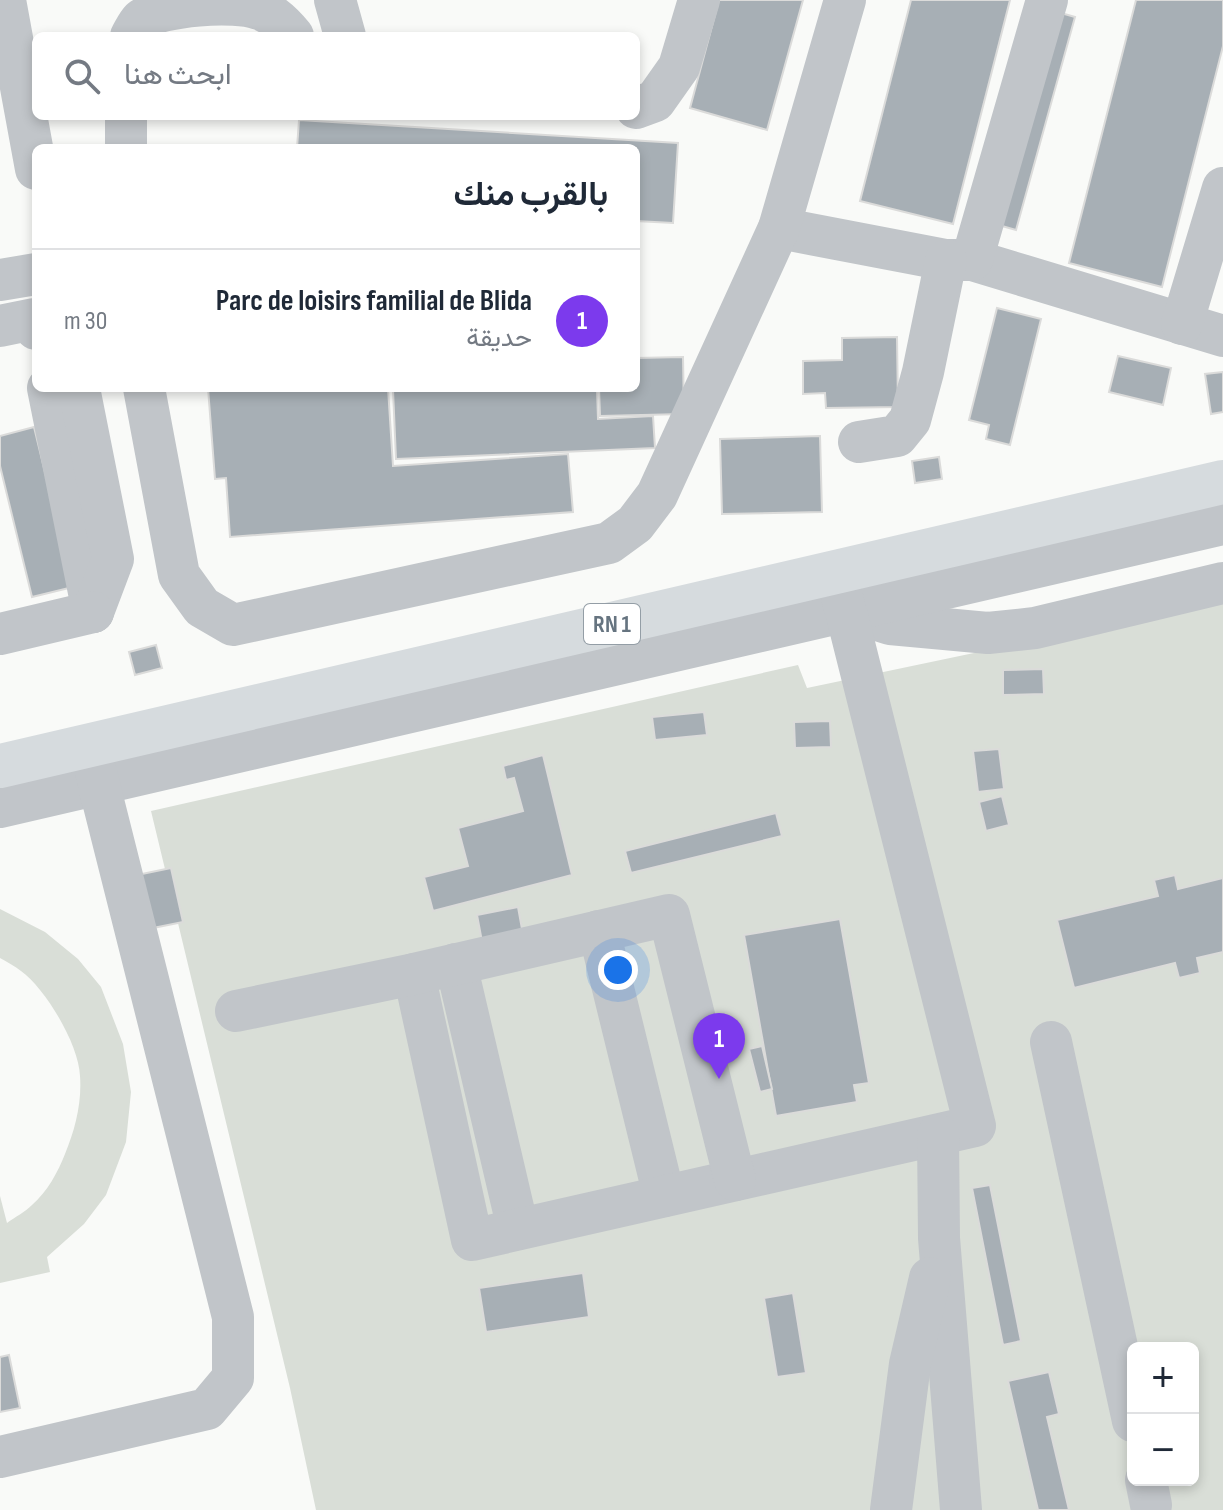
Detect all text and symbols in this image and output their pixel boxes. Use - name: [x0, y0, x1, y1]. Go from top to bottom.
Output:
- search box: [32, 32, 640, 120]
- icon: search: [60, 54, 104, 98]
- text: ابحث هنا: [124, 57, 232, 93]
- text: بالقرب منك: [453, 174, 608, 215]
- text: Parc de loisirs familial de Blida: [216, 283, 532, 319]
- text: 30 m: [64, 306, 107, 337]
- text: 1: [577, 306, 587, 337]
- text: حديقة: [466, 323, 532, 354]
- road number: RN 1: [584, 604, 640, 644]
- your location: [598, 950, 638, 990]
- pin: 1: [693, 1013, 745, 1079]
- map controls: [1127, 1342, 1199, 1486]
- button: +: [1127, 1342, 1199, 1414]
- button: −: [1127, 1414, 1199, 1486]

